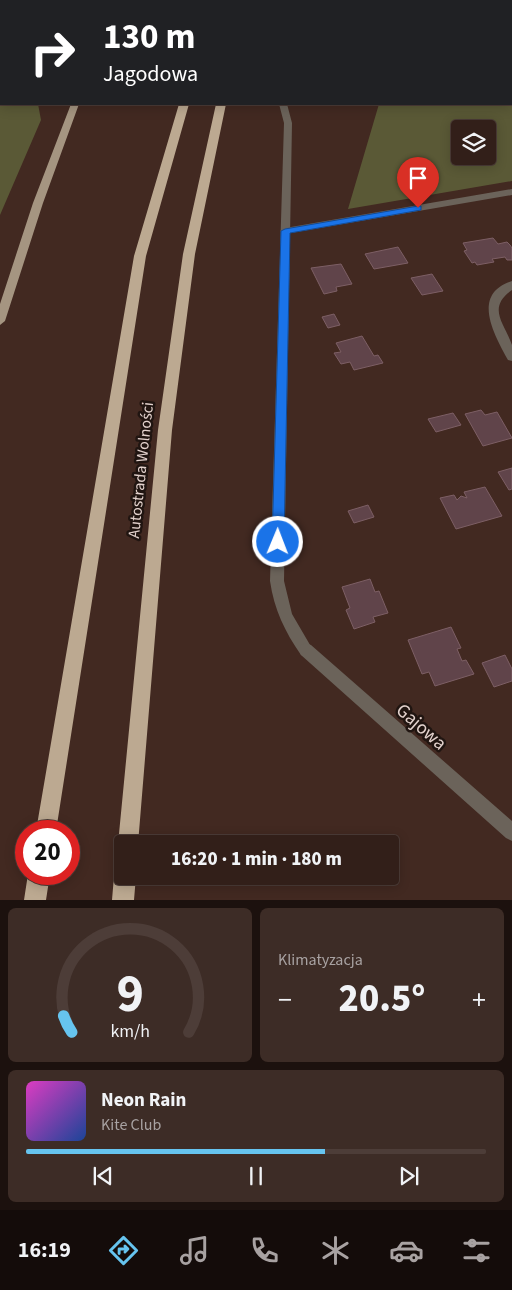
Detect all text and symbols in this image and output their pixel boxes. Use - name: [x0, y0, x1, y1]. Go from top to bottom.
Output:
- text: 130 m: [103, 12, 195, 62]
- icon: right: [20, 20, 85, 85]
- text: Jagodowa: [103, 58, 198, 90]
- map controls: [451, 120, 496, 165]
- button: layers: [451, 120, 496, 165]
- pin: [397, 157, 439, 208]
- icon: arrive: [404, 164, 432, 192]
- street label: Autostrada Wolności: [123, 401, 159, 539]
- position arrow: [251, 515, 303, 567]
- street label: Gajowa: [390, 697, 452, 757]
- speed limit sign: 20: [15, 820, 80, 885]
- text: 16:20 · 1 min · 180 m: [171, 846, 342, 873]
- text: Klimatyzacja: [278, 949, 363, 971]
- text: 9: [116, 958, 144, 1032]
- text: 20.5°: [339, 972, 425, 1026]
- text: −: [278, 980, 292, 1020]
- text: +: [472, 980, 486, 1020]
- text: km/h: [110, 1019, 150, 1044]
- text: Neon Rain: [101, 1087, 186, 1114]
- text: Kite Club: [101, 1114, 161, 1136]
- icon: previous: [89, 1162, 117, 1190]
- icon: pause: [242, 1162, 270, 1190]
- icon: next: [395, 1162, 423, 1190]
- icon: directions: [106, 1233, 141, 1268]
- icon: music: [177, 1233, 212, 1268]
- icon: phone: [247, 1233, 282, 1268]
- icon: climate: [318, 1233, 353, 1268]
- icon: car: [389, 1233, 424, 1268]
- icon: filters: [459, 1233, 494, 1268]
- text: 16:19: [18, 1234, 71, 1266]

